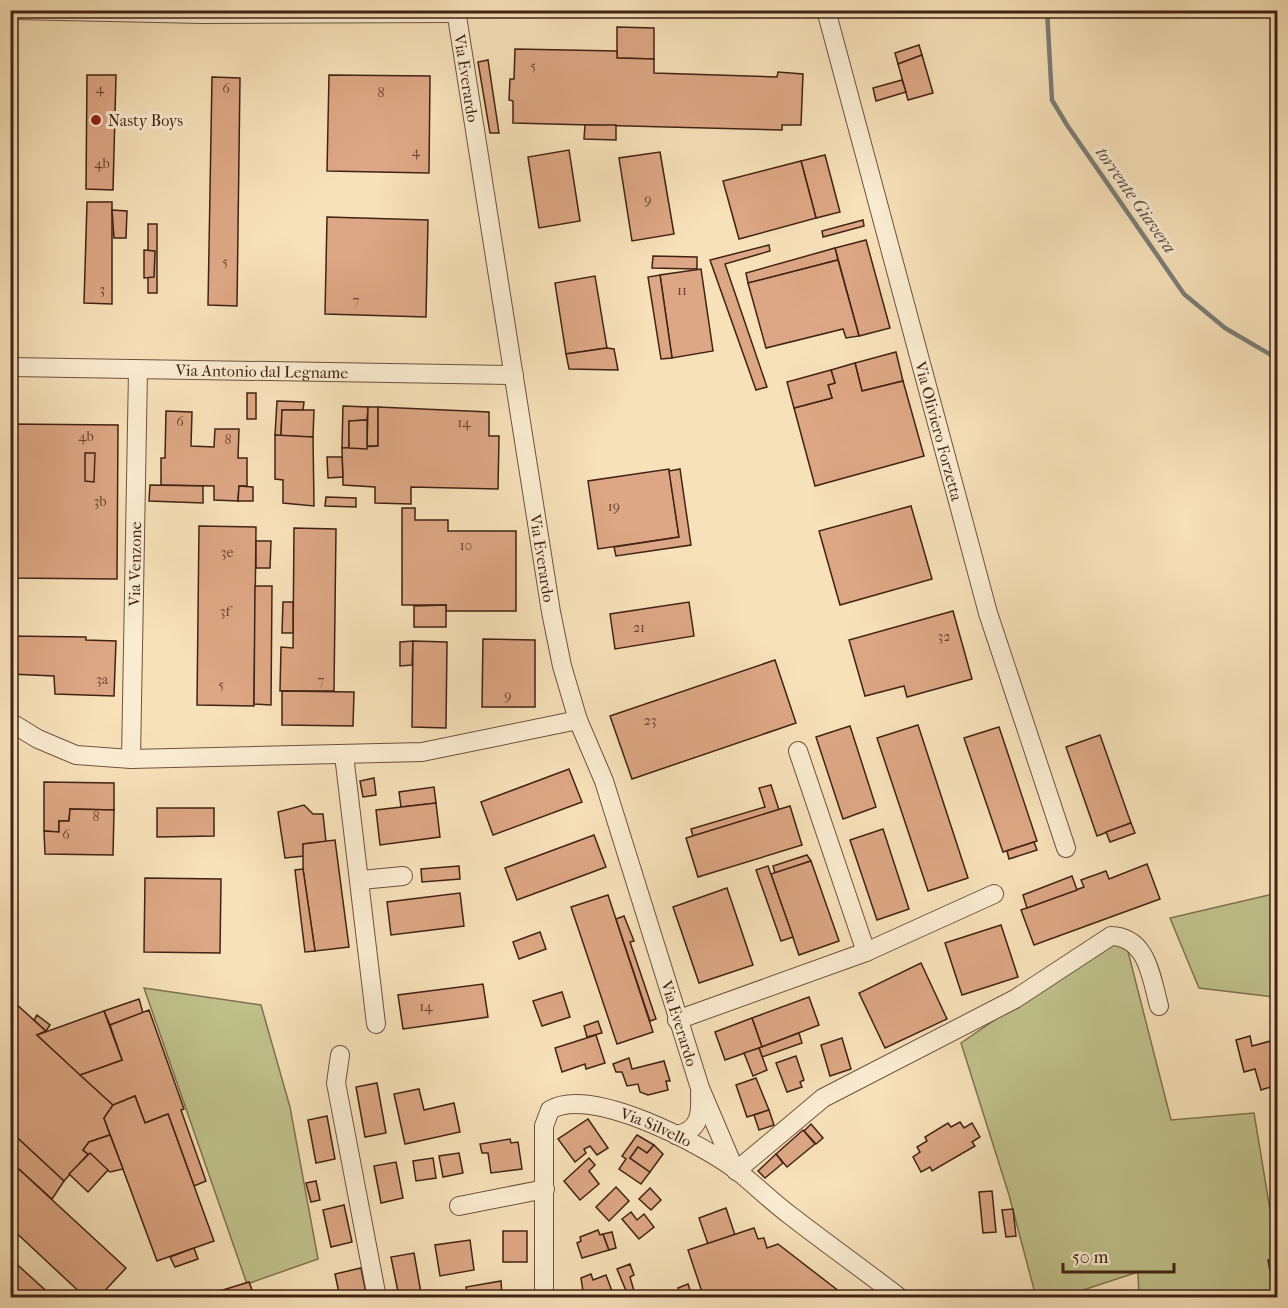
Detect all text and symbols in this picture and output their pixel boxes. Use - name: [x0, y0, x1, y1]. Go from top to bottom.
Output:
- street label: Via Everardo: [450, 32, 483, 124]
- house number: 5: [530, 57, 536, 74]
- house number: 4: [96, 80, 105, 97]
- house number: 6: [222, 80, 230, 97]
- house number: 8: [377, 84, 385, 101]
- place label: Nasty Boys: [108, 111, 183, 130]
- marker: Nasty Boys: [89, 113, 103, 127]
- house number: 4: [412, 143, 421, 160]
- water label: torrente Giavera: [1091, 143, 1180, 258]
- house number: 4b: [94, 155, 110, 172]
- house number: 9: [644, 191, 652, 208]
- house number: 5: [222, 253, 228, 270]
- house number: 3: [99, 281, 105, 298]
- house number: 11: [677, 282, 687, 299]
- house number: 7: [353, 292, 360, 309]
- street label: Via Oliviero Forzetta: [911, 358, 967, 504]
- street label: Via Antonio dal Legname: [174, 361, 349, 382]
- house number: 6: [176, 413, 184, 430]
- house number: 14: [457, 414, 471, 431]
- house number: 4b: [78, 428, 94, 445]
- house number: 8: [224, 431, 232, 448]
- house number: 3b: [93, 493, 107, 510]
- house number: 19: [608, 498, 620, 515]
- street label: Via Everardo: [526, 512, 558, 604]
- street label: Via Venzone: [125, 521, 145, 608]
- house number: 10: [460, 537, 472, 554]
- house number: 3e: [221, 544, 233, 561]
- house number: 3f: [220, 603, 234, 620]
- house number: 21: [633, 619, 645, 636]
- house number: 32: [938, 628, 950, 645]
- house number: 3a: [96, 671, 109, 688]
- house number: 7: [318, 672, 325, 689]
- house number: 5: [218, 676, 224, 693]
- house number: 9: [504, 687, 512, 704]
- house number: 23: [644, 712, 656, 729]
- house number: 8: [92, 808, 100, 825]
- house number: 6: [62, 826, 70, 843]
- street label: Via Everardo: [657, 977, 702, 1069]
- house number: 14: [419, 998, 433, 1015]
- street label: Via Silvello: [617, 1103, 695, 1151]
- scale bar: [1063, 1236, 1174, 1274]
- text: 50 m: [1072, 1247, 1109, 1268]

